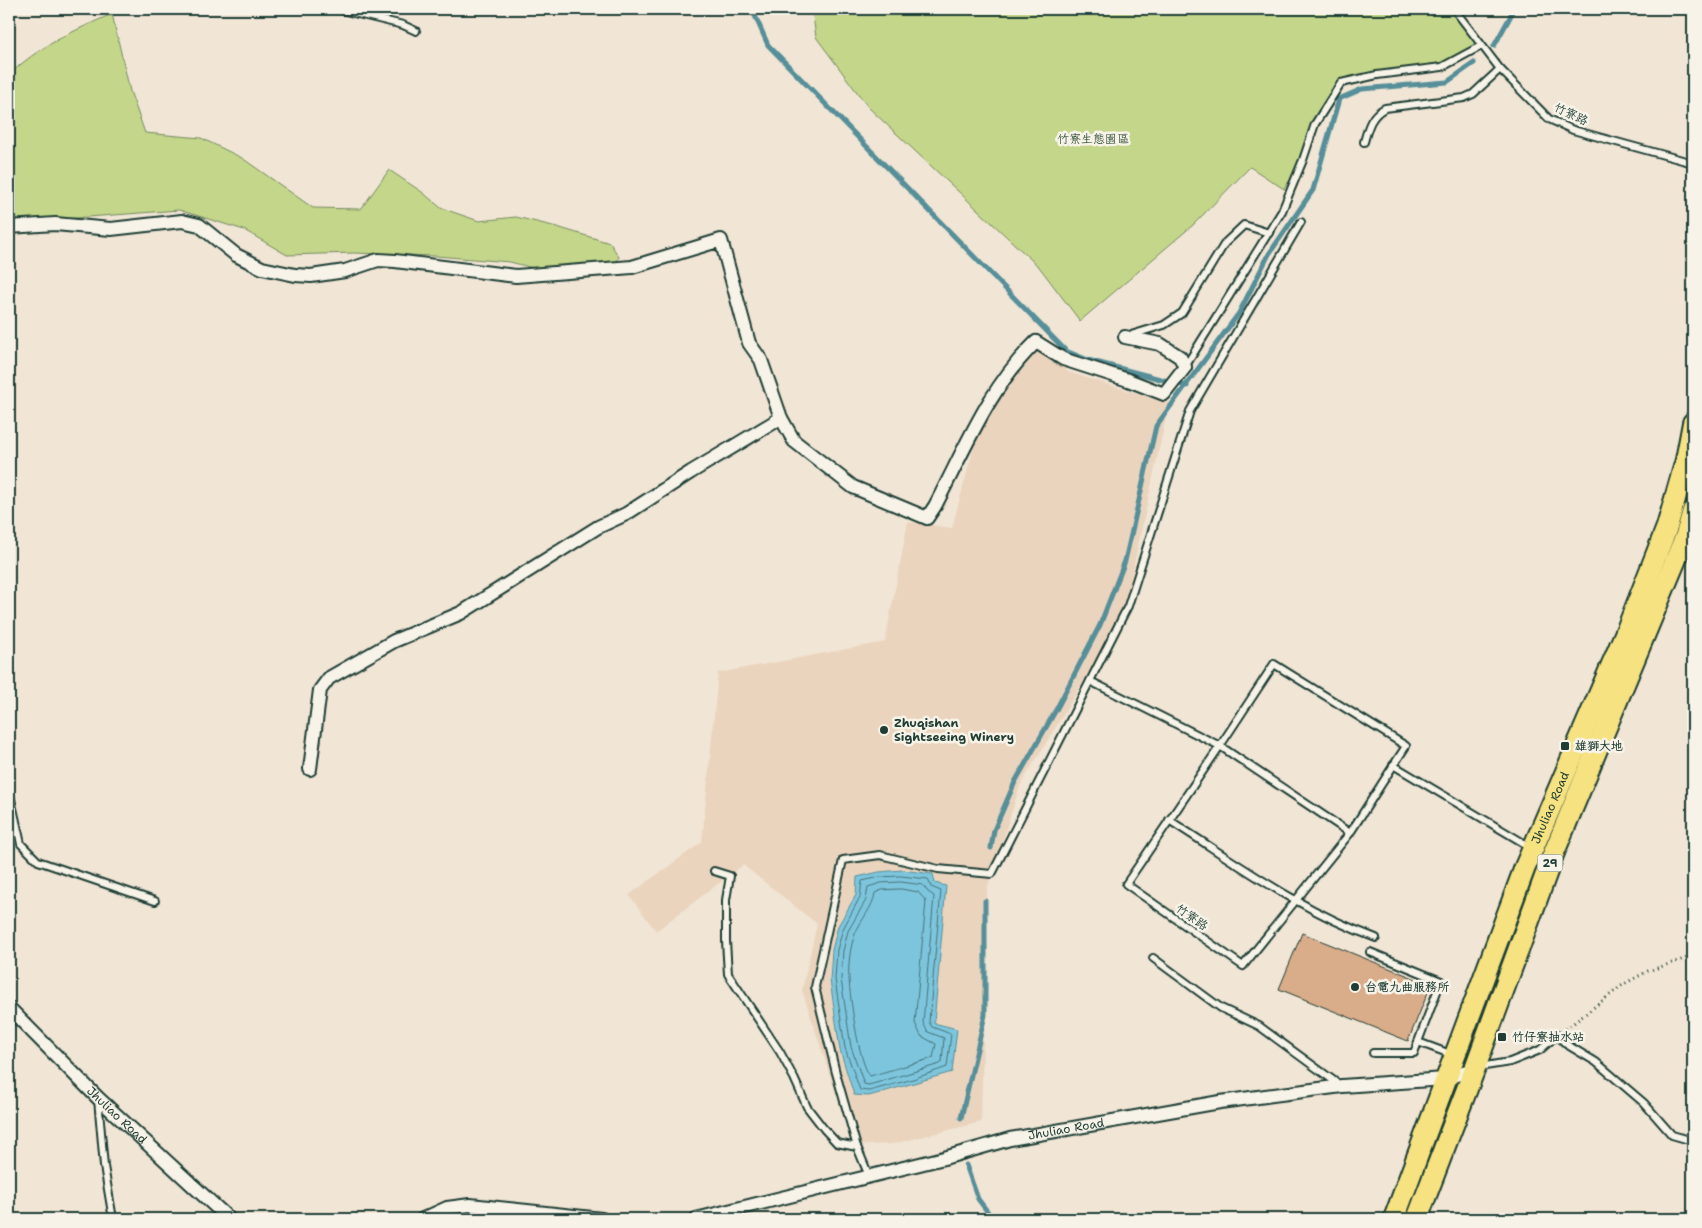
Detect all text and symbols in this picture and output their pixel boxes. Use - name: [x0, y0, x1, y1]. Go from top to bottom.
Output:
- street label: 竹寮路: [1551, 99, 1591, 129]
- park label: 竹寮生態園區: [1057, 131, 1129, 147]
- place label: Zhuqishan Sightseeing Winery: [894, 715, 1014, 745]
- marker: Zhuqishan Sightseeing Winery: [878, 724, 890, 736]
- place label: 雄獅大地: [1575, 738, 1623, 754]
- marker: 雄獅大地: [1559, 740, 1571, 752]
- street label: Jhuliao Road: [1528, 769, 1573, 846]
- road number: 29: [1538, 854, 1562, 871]
- street label: 竹寮路: [1173, 900, 1211, 934]
- place label: 台電九曲服務所: [1365, 979, 1450, 995]
- marker: 台電九曲服務所: [1349, 981, 1361, 993]
- place label: 竹仔寮抽水站: [1512, 1029, 1584, 1045]
- marker: 竹仔寮抽水站: [1496, 1031, 1508, 1043]
- street label: Jhuliao Road: [83, 1083, 151, 1148]
- street label: Jhuliao Road: [1027, 1114, 1106, 1144]

